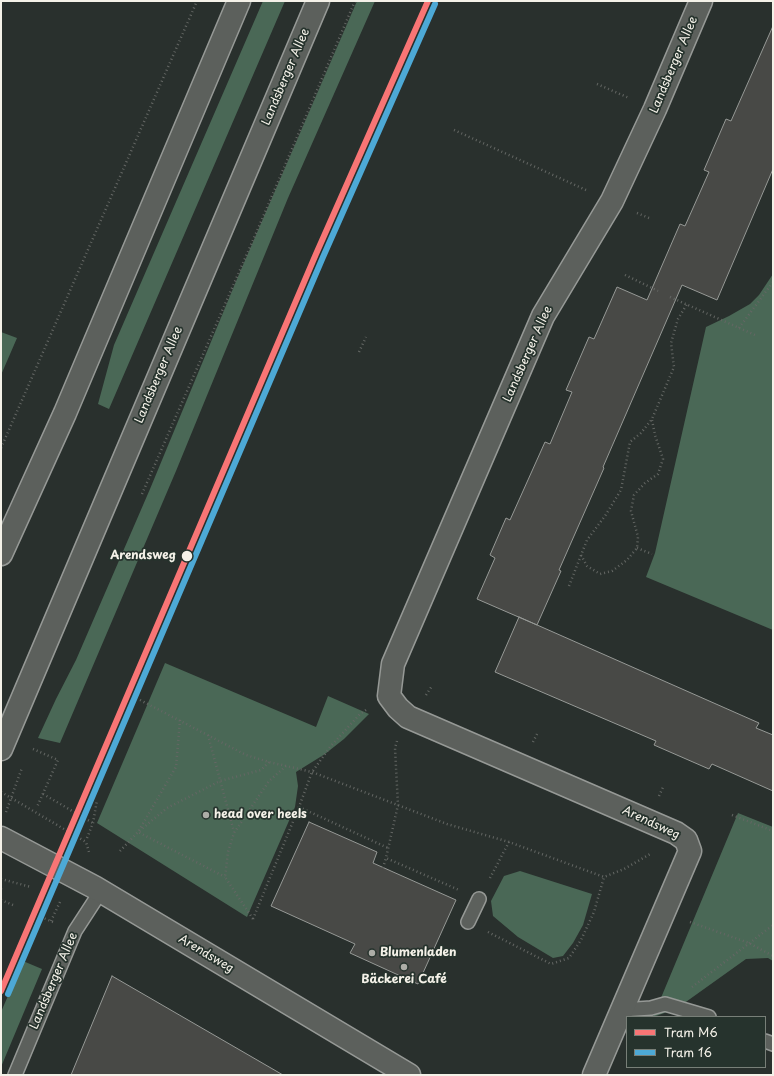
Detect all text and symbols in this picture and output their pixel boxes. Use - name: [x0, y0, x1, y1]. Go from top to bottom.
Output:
- street label: Landsberger Allee: [647, 14, 701, 116]
- street label: Landsberger Allee: [259, 26, 313, 128]
- street label: Landsberger Allee: [500, 304, 556, 404]
- street label: Landsberger Allee: [132, 324, 186, 426]
- place label: Arendsweg: [110, 549, 176, 563]
- marker: Arendsweg: [180, 549, 194, 563]
- street label: Arendsweg: [620, 803, 682, 843]
- place label: head over heels: [214, 808, 307, 822]
- marker: head over heels: [201, 810, 211, 820]
- street label: Landsberger Allee: [27, 930, 81, 1032]
- street label: Arendsweg: [176, 932, 236, 976]
- place label: Blumenladen: [380, 946, 457, 960]
- marker: Blumenladen: [367, 948, 377, 958]
- marker: Bäckerei Café: [399, 962, 409, 972]
- place label: Bäckerei Café: [361, 973, 447, 987]
- legend: [626, 1016, 766, 1068]
- text: Tram M6: [664, 1023, 718, 1041]
- text: Tram 16: [664, 1043, 712, 1061]

